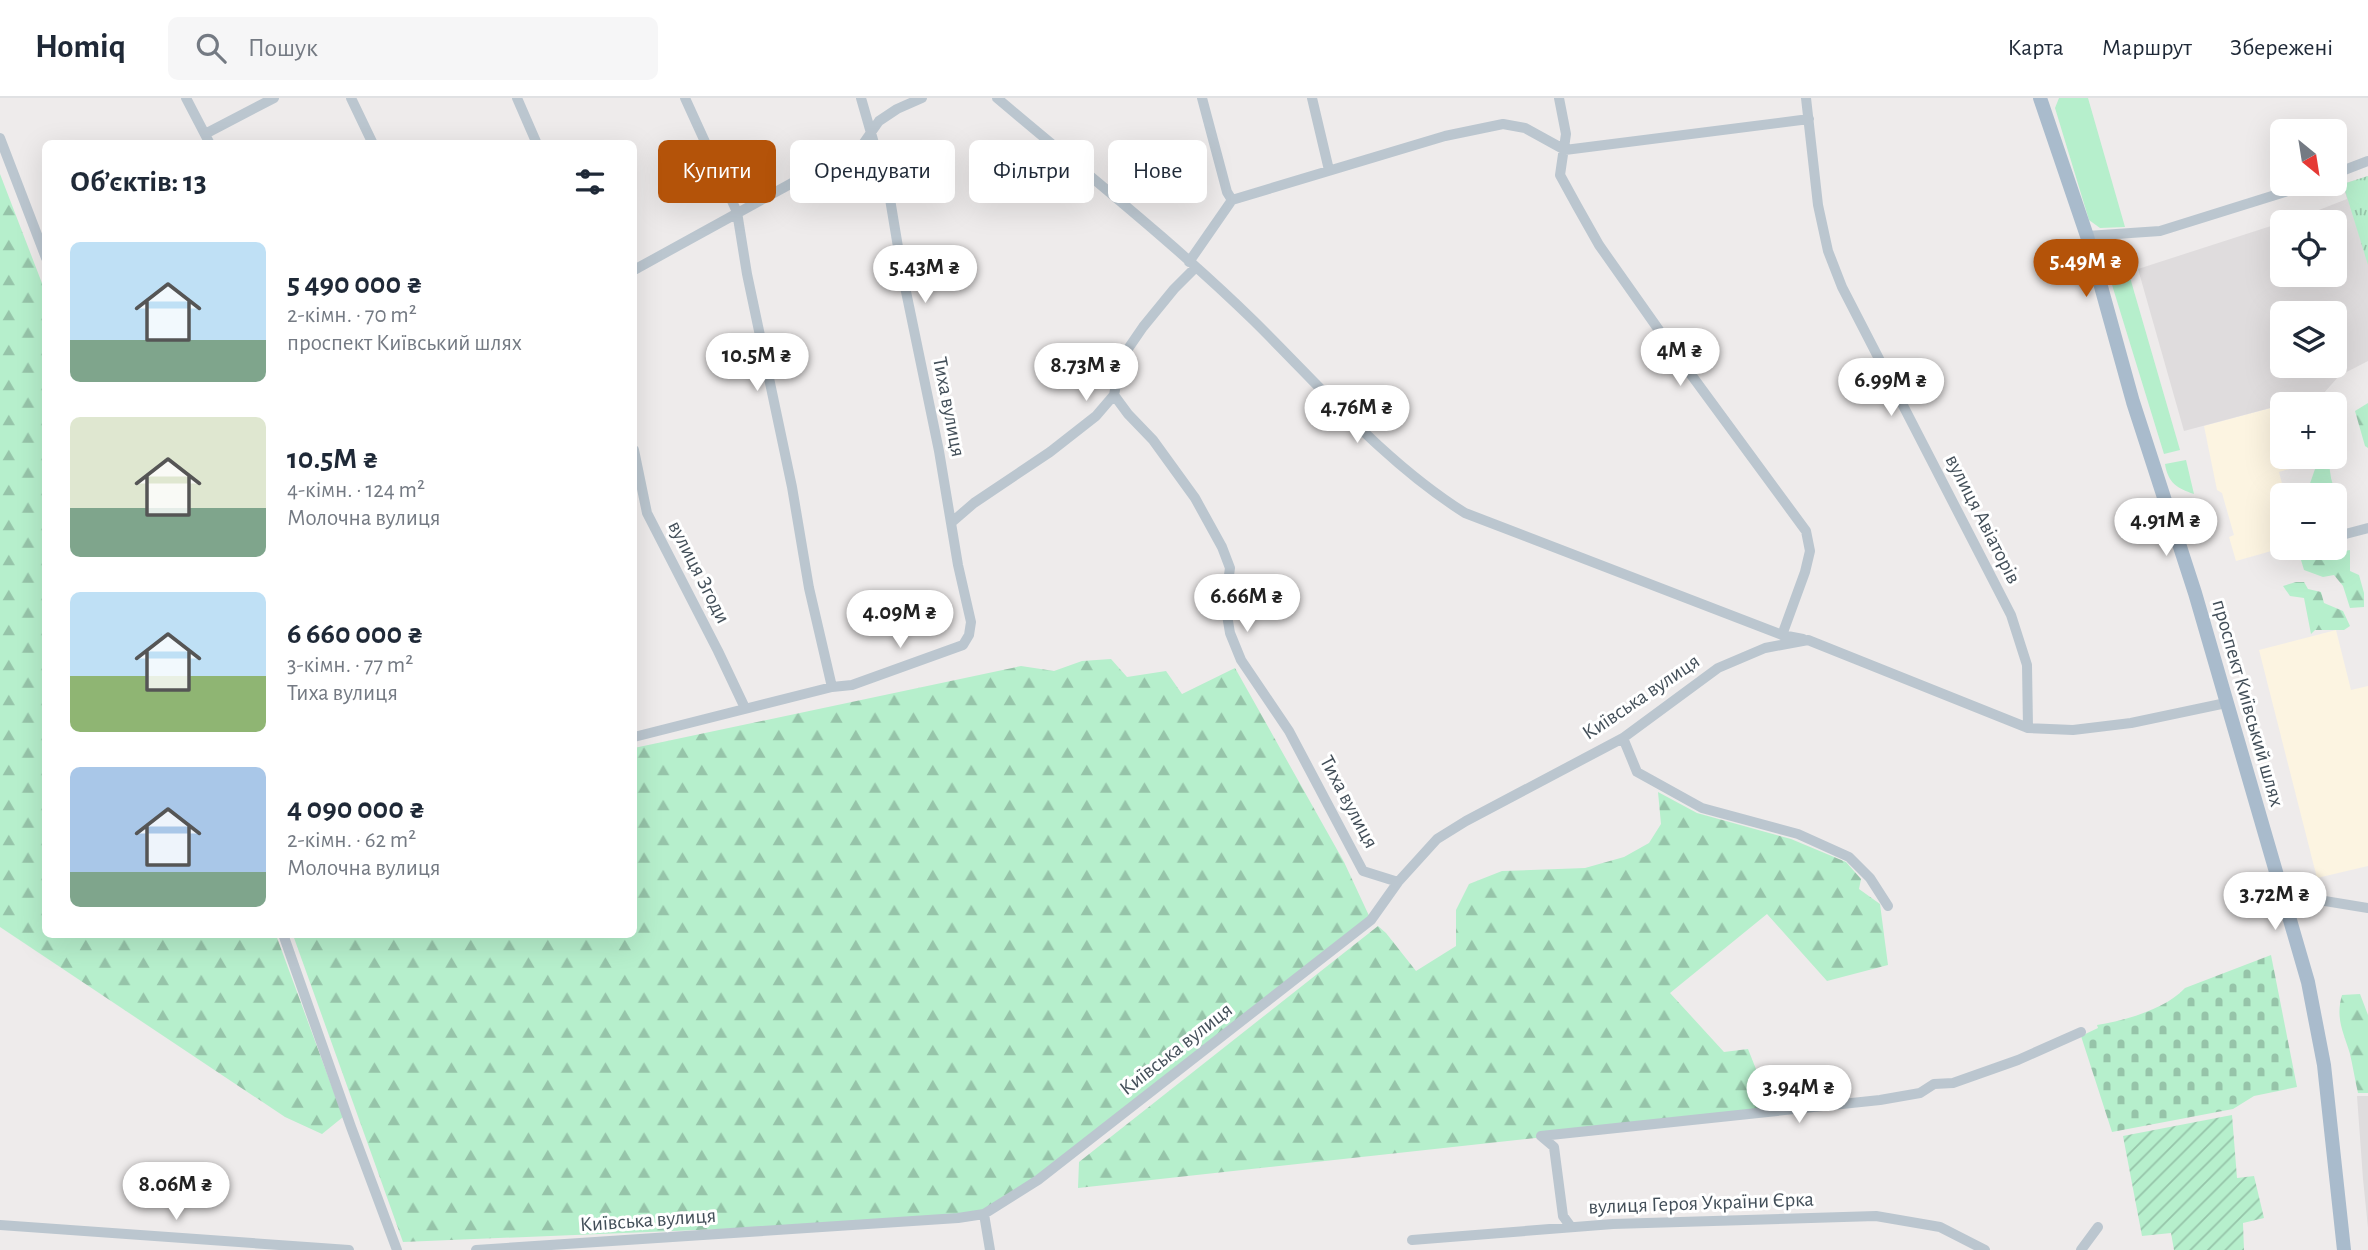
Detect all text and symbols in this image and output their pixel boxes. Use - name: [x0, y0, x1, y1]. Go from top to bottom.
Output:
- search box: [168, 17, 658, 80]
- icon: search: [192, 29, 230, 67]
- text: Homiq: [35, 31, 126, 64]
- text: Пошук: [248, 35, 318, 61]
- text: Карта: [2008, 36, 2064, 60]
- text: Маршрут: [2102, 36, 2192, 60]
- text: Збережені: [2230, 36, 2333, 60]
- north arrow: [2270, 119, 2347, 196]
- map controls: [2270, 119, 2347, 560]
- chip: Купити: [658, 140, 776, 203]
- chip: Орендувати: [790, 140, 955, 203]
- chip: Фільтри: [969, 140, 1094, 203]
- chip: Нове: [1108, 140, 1207, 203]
- icon: filters: [571, 163, 609, 201]
- text: Об’єктів: 13: [70, 167, 207, 197]
- button: locate: [2270, 210, 2347, 287]
- pin: 5.49M ₴: [2021, 240, 2151, 299]
- pin: 5.43M ₴: [860, 246, 990, 305]
- text: 5.49M ₴: [2050, 250, 2122, 273]
- text: 5.43M ₴: [889, 256, 961, 279]
- text: 5 490 000 ₴: [287, 269, 423, 299]
- icon: home: [126, 270, 210, 354]
- button: layers: [2270, 301, 2347, 378]
- text: 2-кімн. · 70 m²: [287, 304, 417, 327]
- pin: 4M ₴: [1639, 328, 1721, 388]
- text: проспект Київський шлях: [287, 332, 522, 355]
- pin: 10.5M ₴: [692, 334, 822, 393]
- text: 4M ₴: [1657, 339, 1703, 362]
- text: 10.5M ₴: [722, 344, 792, 367]
- pin: 8.73M ₴: [1021, 344, 1151, 403]
- text: 8.73M ₴: [1050, 354, 1122, 377]
- street label: Тиха вулиця: [929, 355, 969, 459]
- pin: 6.99M ₴: [1826, 358, 1956, 418]
- text: 6.99M ₴: [1854, 369, 1928, 392]
- pin: 4.76M ₴: [1292, 386, 1422, 445]
- button: +: [2270, 392, 2347, 469]
- text: 4.76M ₴: [1321, 396, 1393, 419]
- text: 10.5M ₴: [287, 444, 379, 474]
- icon: home: [126, 445, 210, 529]
- street label: вулиця Авіаторів: [1941, 451, 2025, 587]
- text: 4-кімн. · 124 m²: [287, 479, 425, 502]
- button: −: [2270, 483, 2347, 560]
- pin: 4.91M ₴: [2101, 498, 2231, 558]
- text: Молочна вулиця: [287, 507, 441, 530]
- text: 4.91M ₴: [2130, 509, 2202, 532]
- street label: вулиця Згоди: [664, 517, 734, 627]
- pin: 6.66M ₴: [1182, 574, 1312, 634]
- text: 6.66M ₴: [1210, 585, 1284, 608]
- pin: 4.09M ₴: [835, 590, 965, 650]
- street label: проспект Київський шлях: [2208, 597, 2288, 809]
- text: 4.09M ₴: [862, 601, 938, 624]
- text: 6 660 000 ₴: [287, 619, 424, 649]
- icon: home: [126, 620, 210, 704]
- street label: Київська вулиця: [1579, 650, 1703, 744]
- text: 3-кімн. · 77 m²: [287, 654, 413, 677]
- text: Тиха вулиця: [287, 682, 398, 705]
- street label: Тиха вулиця: [1316, 752, 1382, 852]
- text: 4 090 000 ₴: [287, 794, 426, 824]
- icon: home: [126, 795, 210, 879]
- text: 2-кімн. · 62 m²: [287, 829, 416, 852]
- text: Молочна вулиця: [287, 857, 441, 880]
- pin: 3.72M ₴: [2210, 872, 2340, 932]
- text: 3.72M ₴: [2239, 883, 2311, 906]
- street label: Київська вулиця: [1116, 999, 1236, 1099]
- pin: 3.94M ₴: [1734, 1066, 1864, 1125]
- text: 3.94M ₴: [1763, 1076, 1835, 1099]
- pin: 8.06M ₴: [111, 1162, 241, 1222]
- text: 8.06M ₴: [139, 1173, 213, 1196]
- street label: вулиця Героя України Єрка: [1588, 1189, 1815, 1217]
- street label: Київська вулиця: [579, 1205, 717, 1235]

